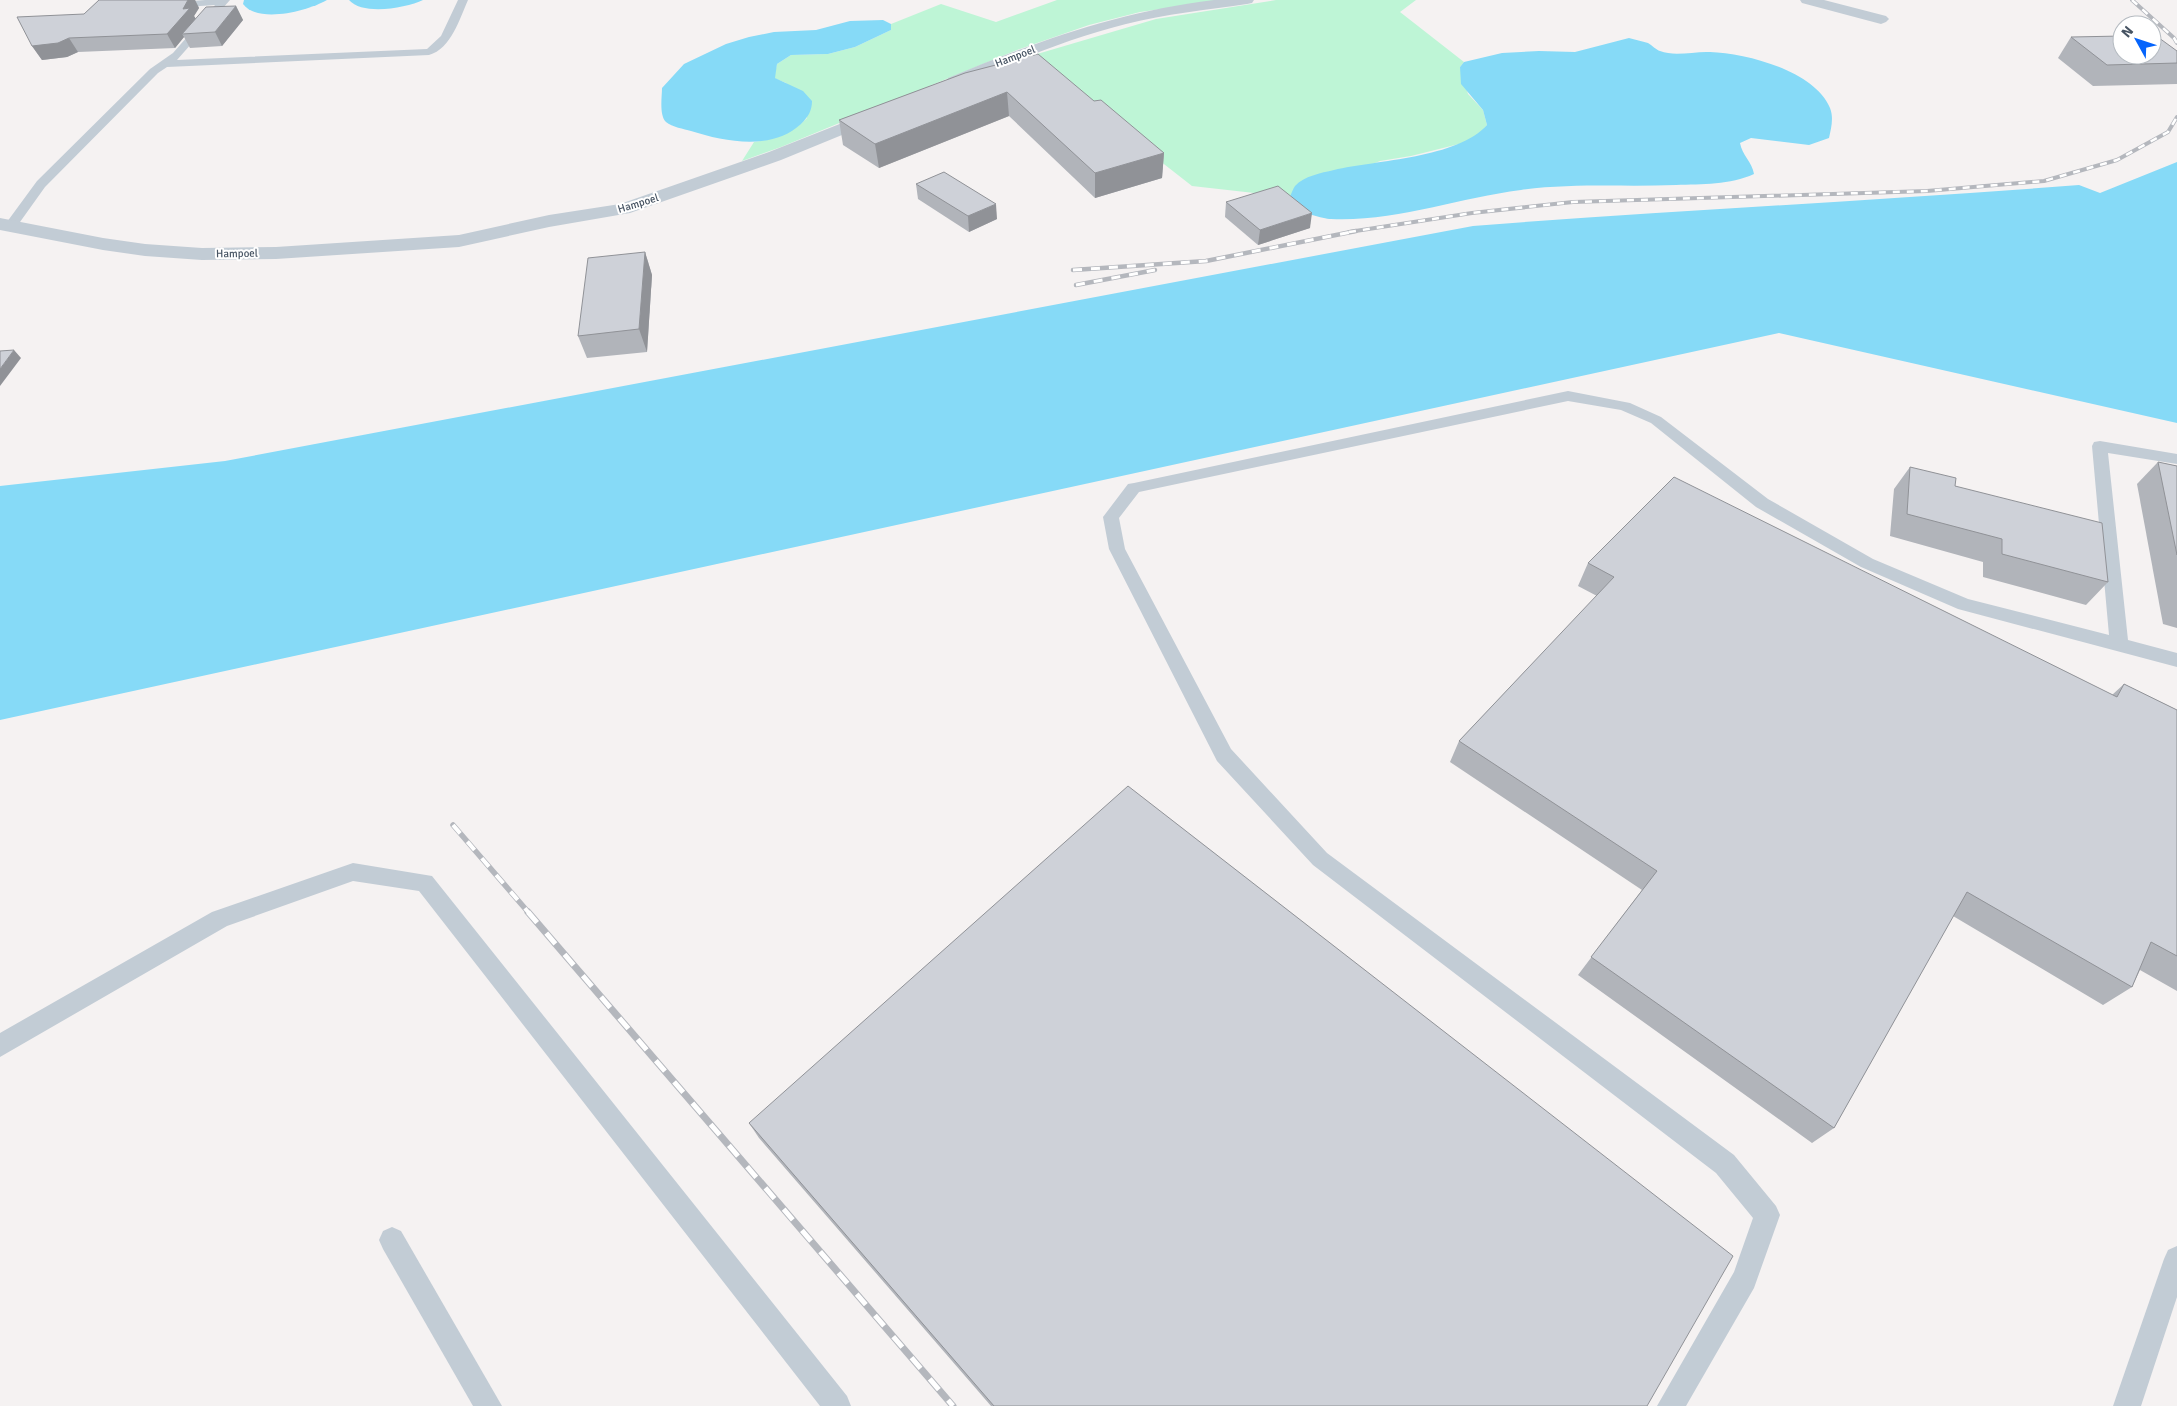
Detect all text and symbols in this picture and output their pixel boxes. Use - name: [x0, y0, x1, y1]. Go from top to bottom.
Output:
- north arrow: [2112, 15, 2162, 65]
- text: N: [2118, 23, 2137, 41]
- street label: Hampoel: [993, 43, 1037, 70]
- street label: Hampoel: [616, 191, 660, 216]
- street label: Hampoel: [216, 247, 258, 260]

